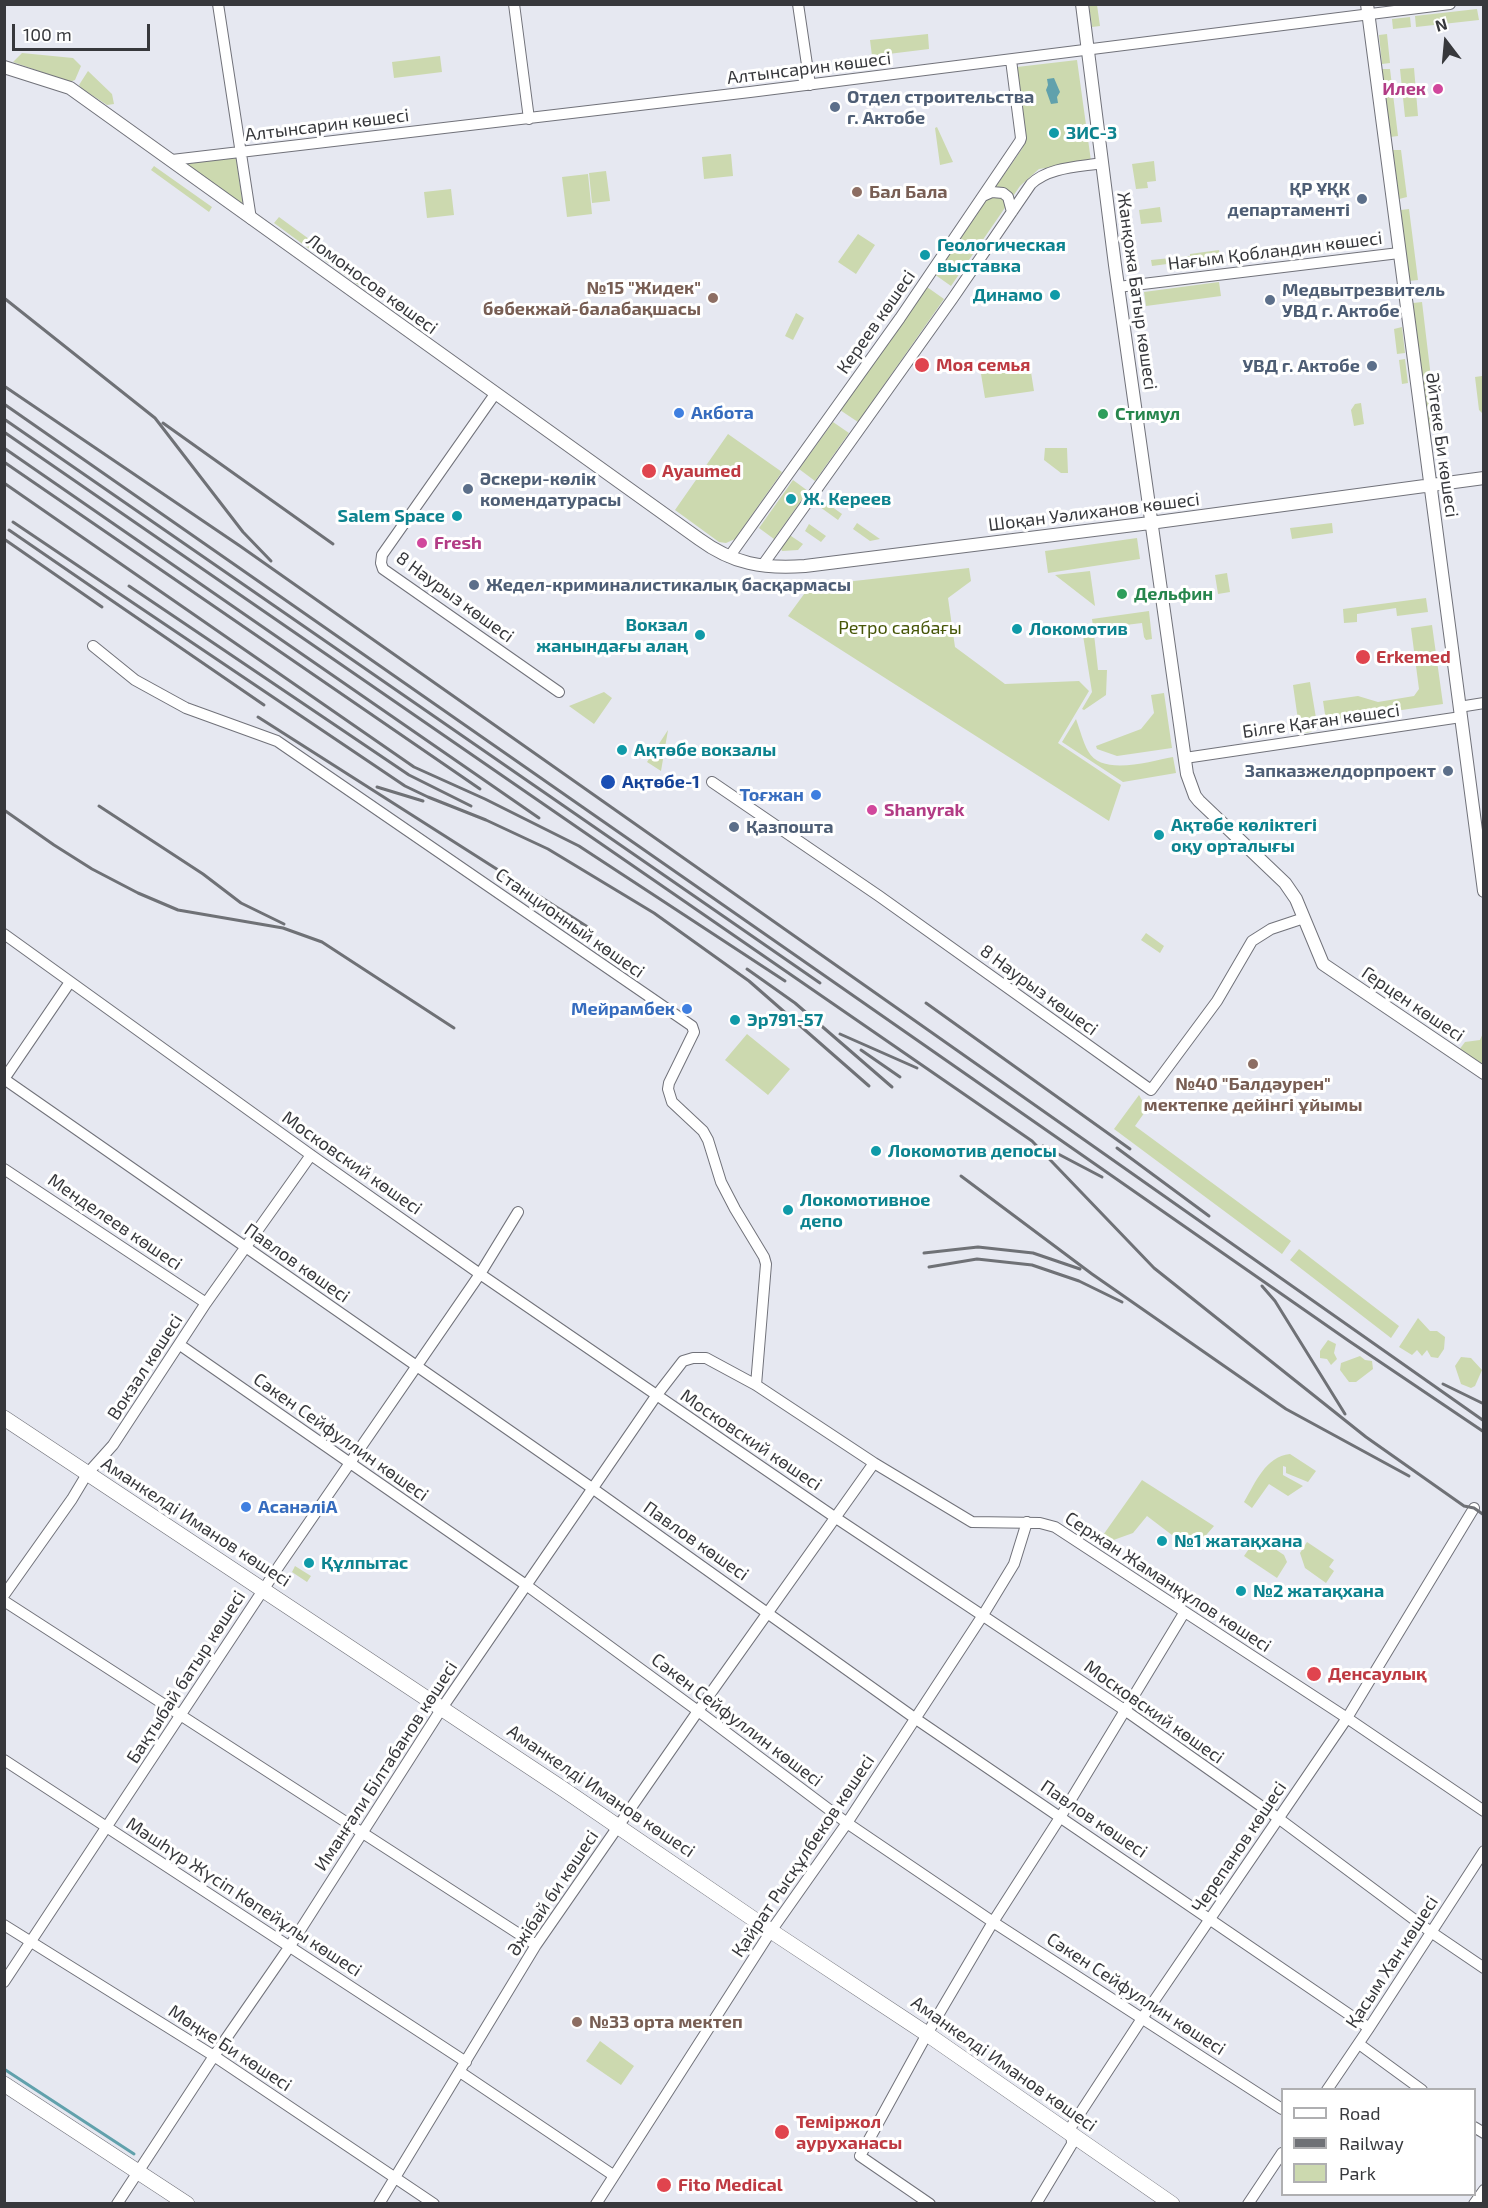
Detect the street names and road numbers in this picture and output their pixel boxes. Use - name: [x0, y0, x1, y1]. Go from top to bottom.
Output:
- street label: Алтынсарин көшесі: [726, 47, 892, 89]
- street label: Алтынсарин көшесі: [244, 104, 410, 146]
- street label: Жанқожа Батыр көшесі: [1112, 191, 1162, 391]
- street label: Нағым Қобландин көшесі: [1166, 227, 1384, 275]
- street label: Ломоносов көшесі: [302, 229, 442, 339]
- street label: Кереев көшесі: [832, 266, 920, 378]
- street label: Әйтеке Би көшесі: [1421, 371, 1463, 519]
- street label: Шоқан Уәлиханов көшесі: [987, 488, 1201, 536]
- street label: 8 Наурыз көшесі: [392, 547, 518, 647]
- street label: Білге Қаған көшесі: [1241, 699, 1401, 743]
- street label: Станционный көшесі: [491, 863, 649, 983]
- street label: 8 Наурыз көшесі: [976, 940, 1102, 1040]
- street label: Герцен көшесі: [1358, 962, 1468, 1046]
- street label: Московский көшесі: [278, 1107, 426, 1219]
- street label: Менделеев көшесі: [44, 1169, 186, 1275]
- street label: Павлов көшесі: [240, 1219, 354, 1307]
- street label: Вокзал көшесі: [103, 1310, 187, 1424]
- street label: Сәкен Сейфуллин көшесі: [249, 1368, 433, 1506]
- street label: Московский көшесі: [676, 1385, 826, 1495]
- street label: Аманкелді Иманов көшесі: [97, 1453, 295, 1591]
- street label: Павлов көшесі: [639, 1497, 753, 1585]
- street label: Сержан Жаманқұлов көшесі: [1061, 1507, 1275, 1657]
- street label: Бақтыбай батыр көшесі: [122, 1587, 250, 1767]
- street label: Сәкен Сейфуллин көшесі: [647, 1649, 827, 1791]
- street label: Московский көшесі: [1080, 1656, 1228, 1768]
- street label: Иманғали Білтабанов көшесі: [310, 1657, 462, 1875]
- street label: Аманкелді Иманов көшесі: [503, 1720, 699, 1862]
- street label: Қайрат Рысқұлбеков көшесі: [727, 1751, 879, 1961]
- street label: Павлов көшесі: [1037, 1775, 1151, 1863]
- street label: Черепанов көшесі: [1187, 1777, 1291, 1917]
- street label: Мәшһүр Жүсіп Көпейұлы көшесі: [122, 1813, 366, 1981]
- street label: Әжібай би көшесі: [503, 1826, 603, 1960]
- street label: Қасым Хан көшесі: [1341, 1892, 1443, 2032]
- street label: Сәкен Сейфуллин көшесі: [1043, 1928, 1229, 2060]
- street label: Аманкелді Иманов көшесі: [907, 1992, 1101, 2136]
- street label: Мөңке Би көшесі: [164, 2000, 296, 2096]

